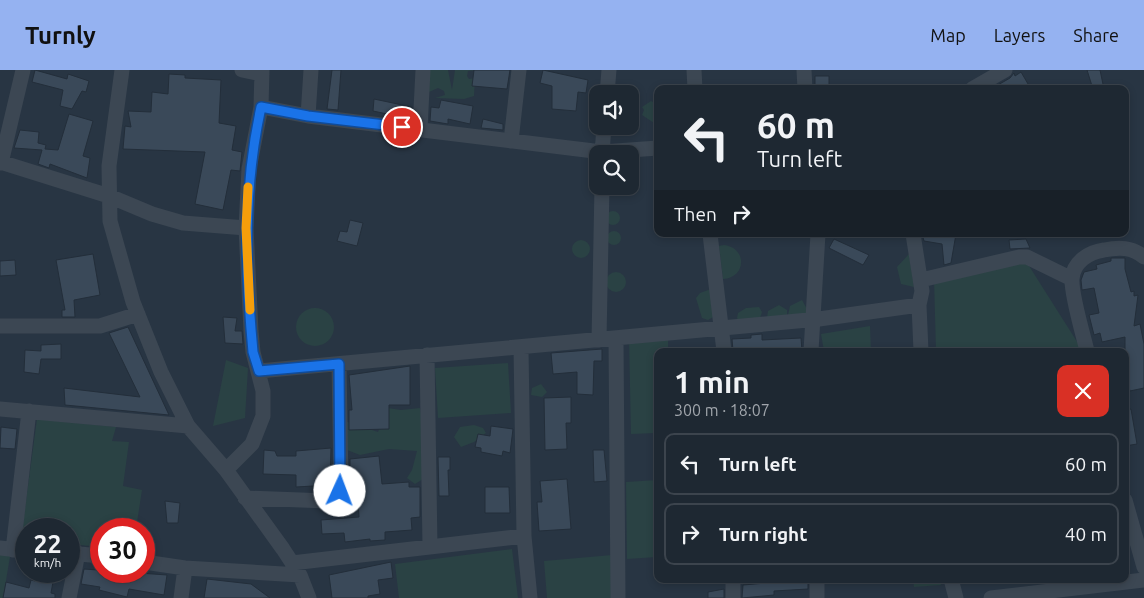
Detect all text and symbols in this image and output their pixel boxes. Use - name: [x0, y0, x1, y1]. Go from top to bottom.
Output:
- text: Turnly: [25, 22, 96, 49]
- text: Map: [930, 25, 966, 45]
- text: Layers: [994, 25, 1045, 45]
- text: Share: [1073, 25, 1119, 45]
- map controls: [589, 85, 639, 195]
- button: sound: [589, 85, 639, 135]
- icon: left: [674, 105, 739, 170]
- text: 60 m: [757, 105, 835, 145]
- pin: [381, 106, 423, 148]
- icon: arrive: [388, 113, 416, 141]
- button: search: [589, 145, 639, 195]
- text: Turn left: [757, 146, 842, 171]
- icon: right: [727, 200, 755, 228]
- text: Then: [674, 203, 717, 225]
- text: 1 min: [674, 365, 750, 399]
- button: close: [1057, 365, 1109, 417]
- text: 300 m · 18:07: [674, 401, 770, 419]
- icon: left: [676, 450, 704, 478]
- text: Turn left: [719, 453, 797, 475]
- text: 60 m: [1065, 453, 1107, 475]
- position arrow: [313, 464, 365, 516]
- speed limit sign: 30: [90, 518, 155, 583]
- icon: right: [676, 520, 704, 548]
- text: Turn right: [719, 523, 807, 545]
- text: 40 m: [1065, 523, 1107, 545]
- text: 22: [33, 530, 62, 558]
- text: km/h: [34, 556, 61, 569]

